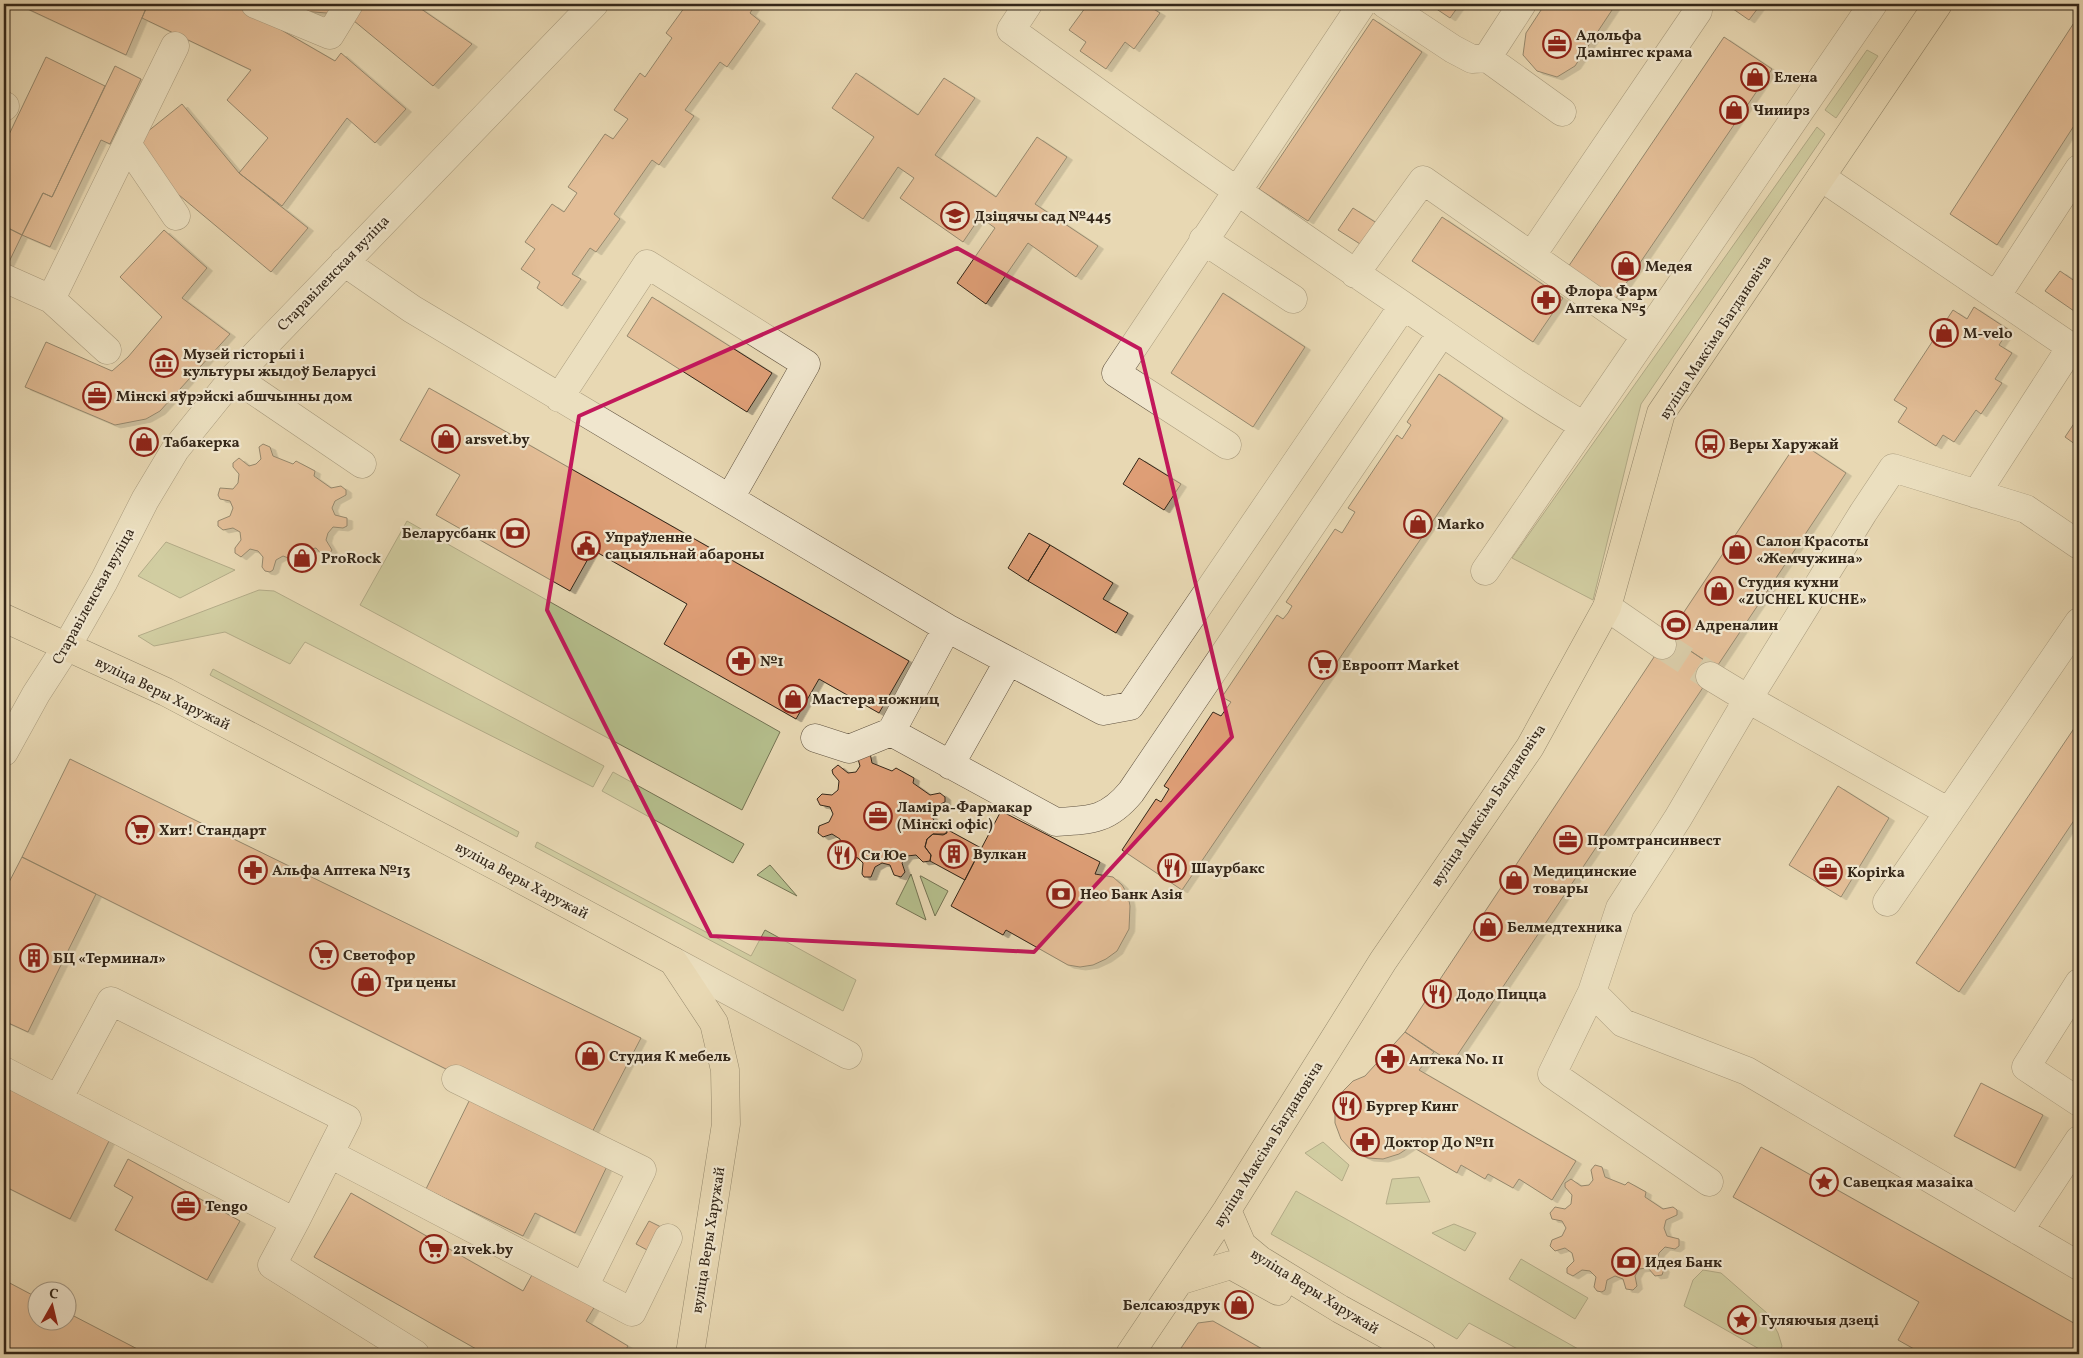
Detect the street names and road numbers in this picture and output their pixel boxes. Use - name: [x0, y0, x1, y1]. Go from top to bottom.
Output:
- street label: Старавіленская вуліца: [273, 212, 395, 337]
- street label: вуліца Максіма Багдановіча: [1655, 252, 1777, 424]
- street label: Старавіленская вуліца: [48, 524, 141, 669]
- street label: вуліца Веры Харужай: [91, 652, 233, 736]
- street label: вуліца Максіма Багдановіча: [1427, 720, 1552, 891]
- street label: вуліца Веры Харужай: [451, 837, 592, 925]
- street label: вуліца Максіма Багдановіча: [1209, 1058, 1329, 1232]
- street label: вуліца Веры Харужай: [688, 1166, 731, 1315]
- street label: вуліца Веры Харужай: [1246, 1244, 1382, 1340]

